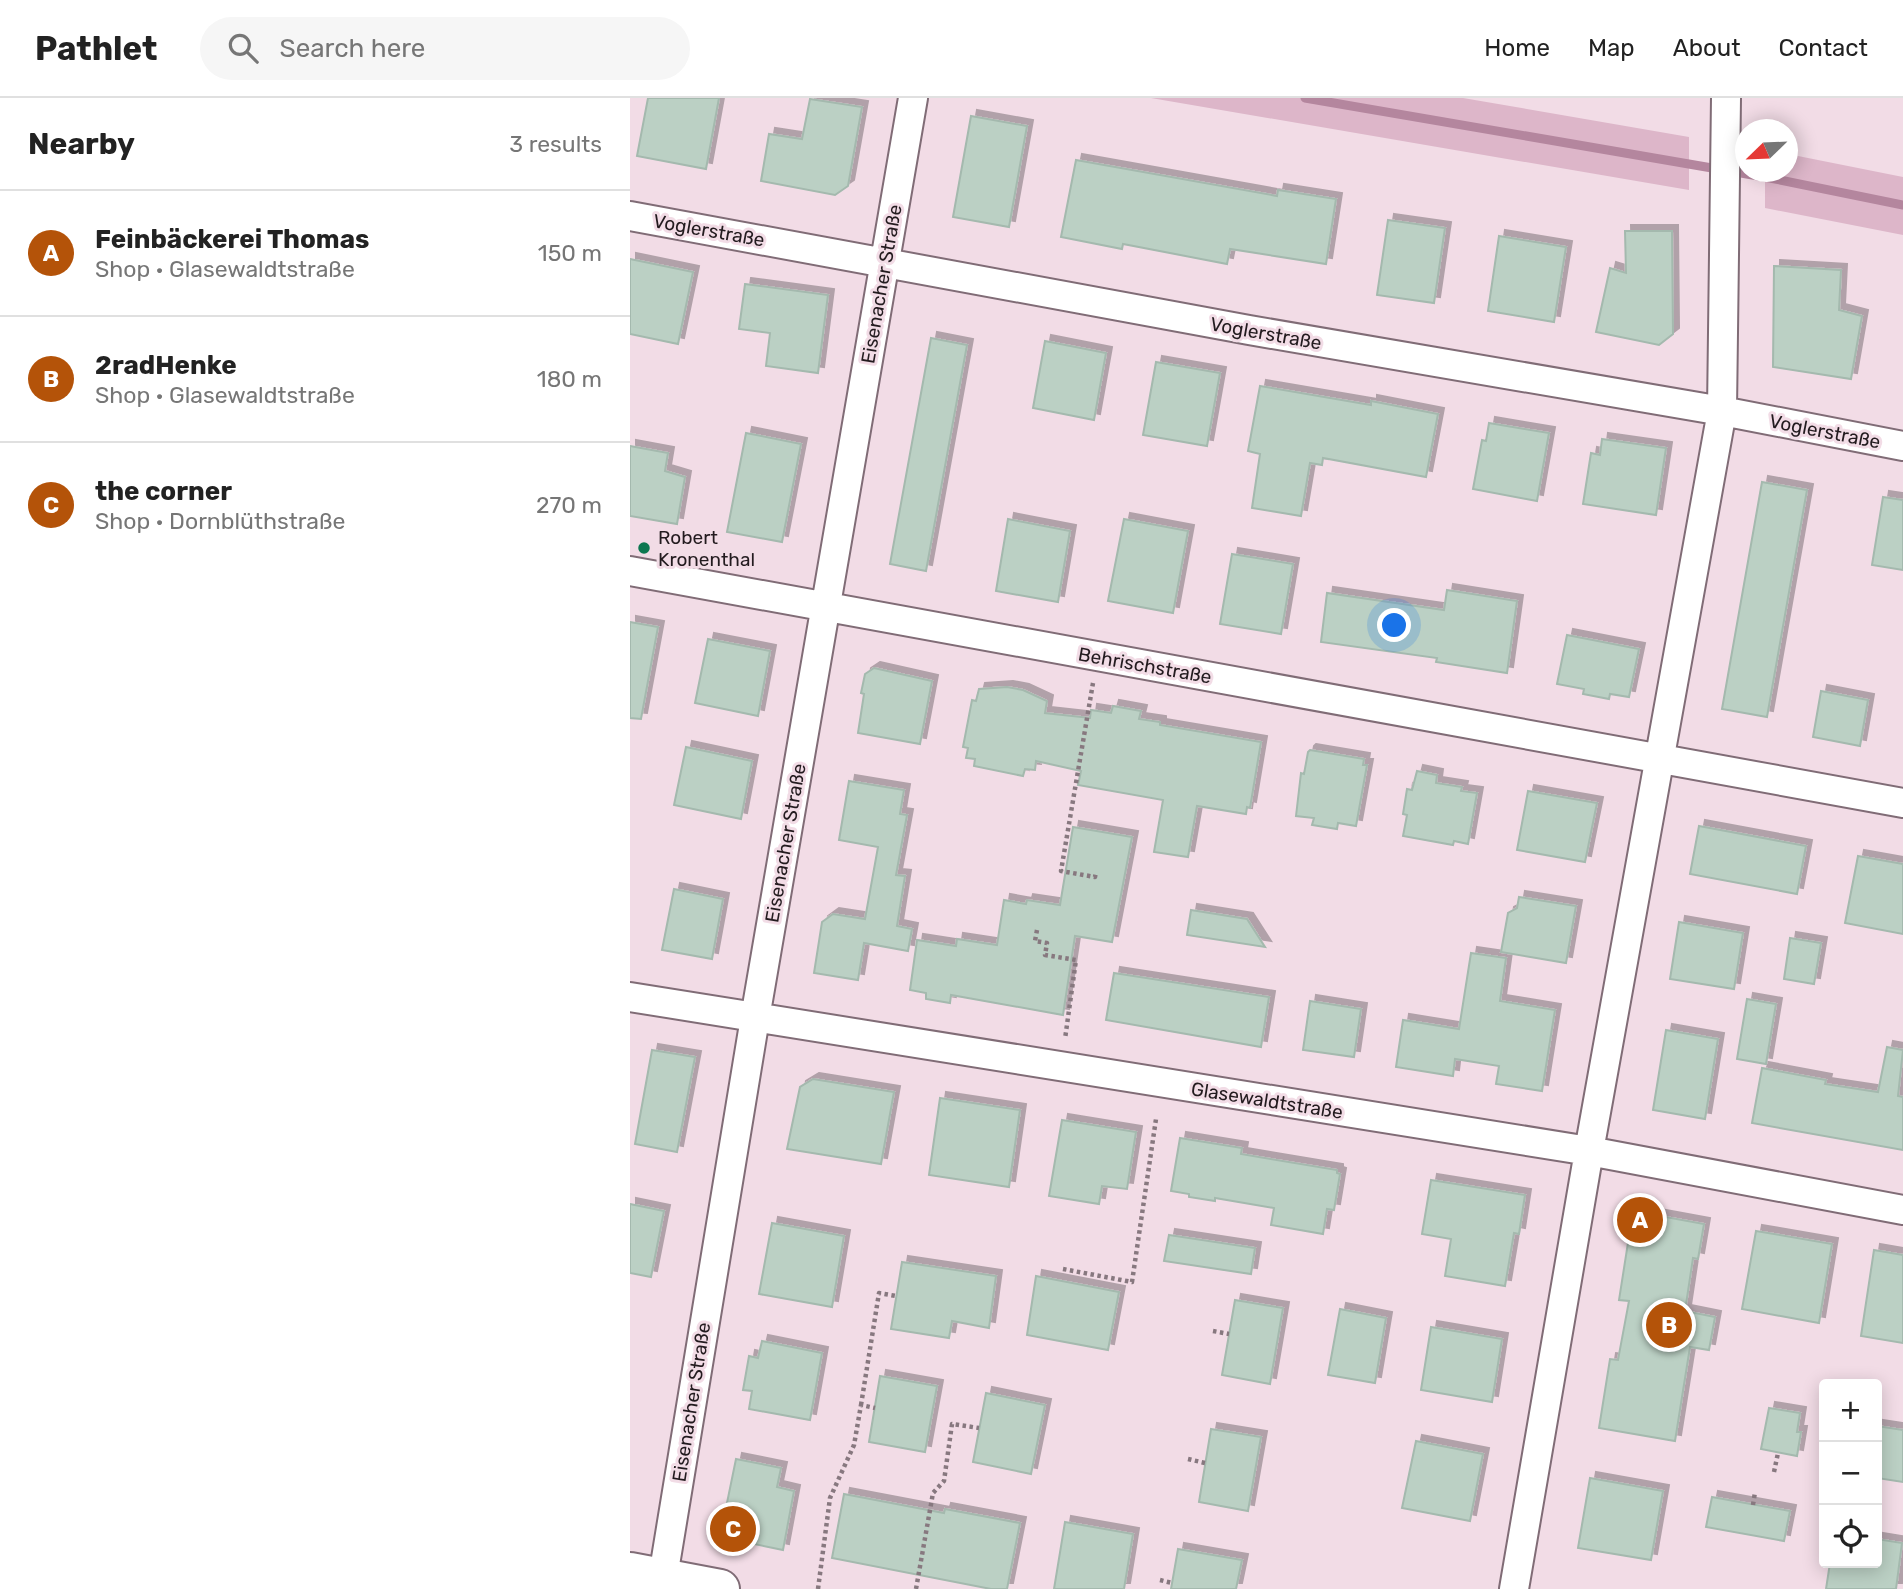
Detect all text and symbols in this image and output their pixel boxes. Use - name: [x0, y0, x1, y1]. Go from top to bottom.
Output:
- search box: [200, 17, 690, 80]
- text: Pathlet: [35, 29, 158, 68]
- icon: search: [224, 29, 262, 67]
- text: Search here: [280, 33, 425, 64]
- text: Home: [1484, 34, 1550, 62]
- text: Map: [1588, 34, 1635, 62]
- text: About: [1673, 34, 1741, 62]
- text: Contact: [1779, 34, 1868, 62]
- north arrow: [1735, 119, 1798, 182]
- text: Nearby: [28, 126, 135, 162]
- text: 3 results: [509, 130, 602, 158]
- street label: Eisenacher Straße: [856, 203, 907, 365]
- street label: Voglerstraße: [651, 209, 766, 252]
- text: Feinbäckerei Thomas: [95, 224, 369, 255]
- text: A: [43, 239, 59, 267]
- text: 150 m: [538, 239, 602, 267]
- text: Shop · Glasewaldtstraße: [95, 255, 355, 283]
- street label: Voglerstraße: [1208, 312, 1323, 355]
- text: 2radHenke: [95, 350, 237, 381]
- text: B: [43, 365, 59, 393]
- text: 180 m: [537, 365, 602, 393]
- text: Shop · Glasewaldtstraße: [95, 381, 355, 409]
- street label: Voglerstraße: [1767, 409, 1882, 454]
- text: the corner: [95, 476, 232, 507]
- text: C: [43, 491, 59, 519]
- text: 270 m: [536, 491, 602, 519]
- text: Shop · Dornblüthstraße: [95, 507, 345, 535]
- place label: Robert Kronenthal: [658, 526, 755, 571]
- marker: Robert Kronenthal: [636, 540, 652, 556]
- your location: [1377, 608, 1411, 642]
- street label: Behrischstraße: [1076, 642, 1213, 689]
- street label: Eisenacher Straße: [760, 762, 811, 924]
- street label: Glasewaldtstraße: [1189, 1077, 1344, 1124]
- pin: A: [1617, 1194, 1663, 1246]
- pin: B: [1646, 1299, 1692, 1351]
- street label: Eisenacher Straße: [668, 1321, 715, 1483]
- map controls: [1819, 1379, 1882, 1568]
- button: +: [1819, 1379, 1882, 1442]
- button: −: [1819, 1442, 1882, 1505]
- pin: C: [710, 1503, 756, 1555]
- button: locate: [1819, 1505, 1882, 1568]

